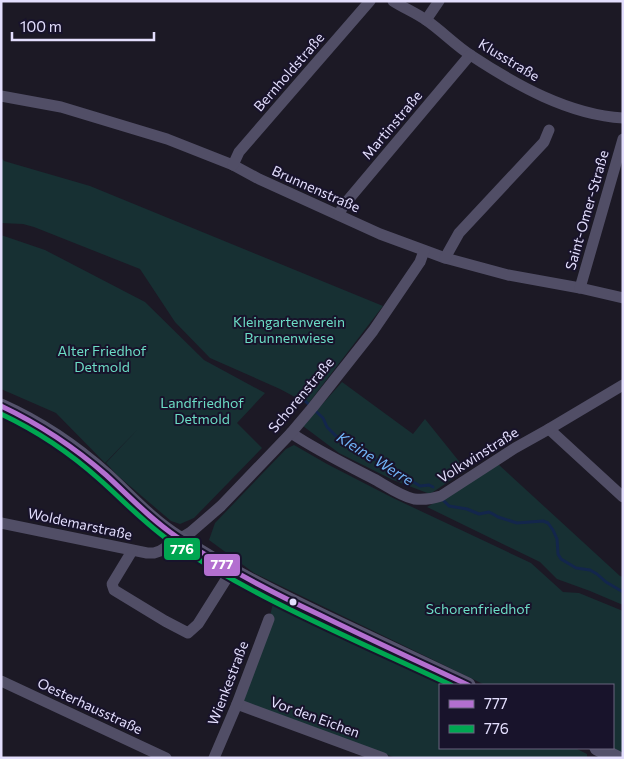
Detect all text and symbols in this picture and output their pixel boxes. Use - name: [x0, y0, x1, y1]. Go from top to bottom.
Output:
- scale bar: [12, 10, 155, 42]
- text: 100 m: [20, 17, 62, 35]
- street label: Bernholdstraße: [250, 29, 327, 115]
- street label: Klusstraße: [476, 35, 543, 84]
- street label: Martinstraße: [358, 87, 425, 162]
- street label: Saint-Omer-Straße: [561, 148, 612, 272]
- street label: Brunnenstraße: [270, 162, 363, 216]
- park label: Kleingartenverein Brunnenwiese: [233, 313, 345, 346]
- park label: Alter Friedhof Detmold: [58, 342, 147, 375]
- street label: Schorenstraße: [264, 354, 337, 436]
- park label: Landfriedhof Detmold: [160, 394, 244, 427]
- street label: Volkwinstraße: [434, 423, 521, 486]
- water label: Kleine Werre: [334, 427, 417, 489]
- street label: Woldemarstraße: [26, 504, 134, 543]
- line badge: 776: [163, 537, 201, 561]
- text: 776: [170, 540, 194, 557]
- line badge: 777: [203, 553, 241, 577]
- text: 777: [210, 555, 234, 572]
- unlabelled marker: [288, 597, 298, 607]
- park label: Schorenfriedhof: [426, 600, 531, 617]
- street label: Wienkestraße: [204, 638, 251, 727]
- street label: Oesterhausstraße: [35, 674, 145, 737]
- legend: [439, 684, 614, 749]
- street label: Vor den Eichen: [268, 693, 362, 741]
- text: 777: [484, 694, 508, 712]
- text: 776: [484, 719, 509, 737]

